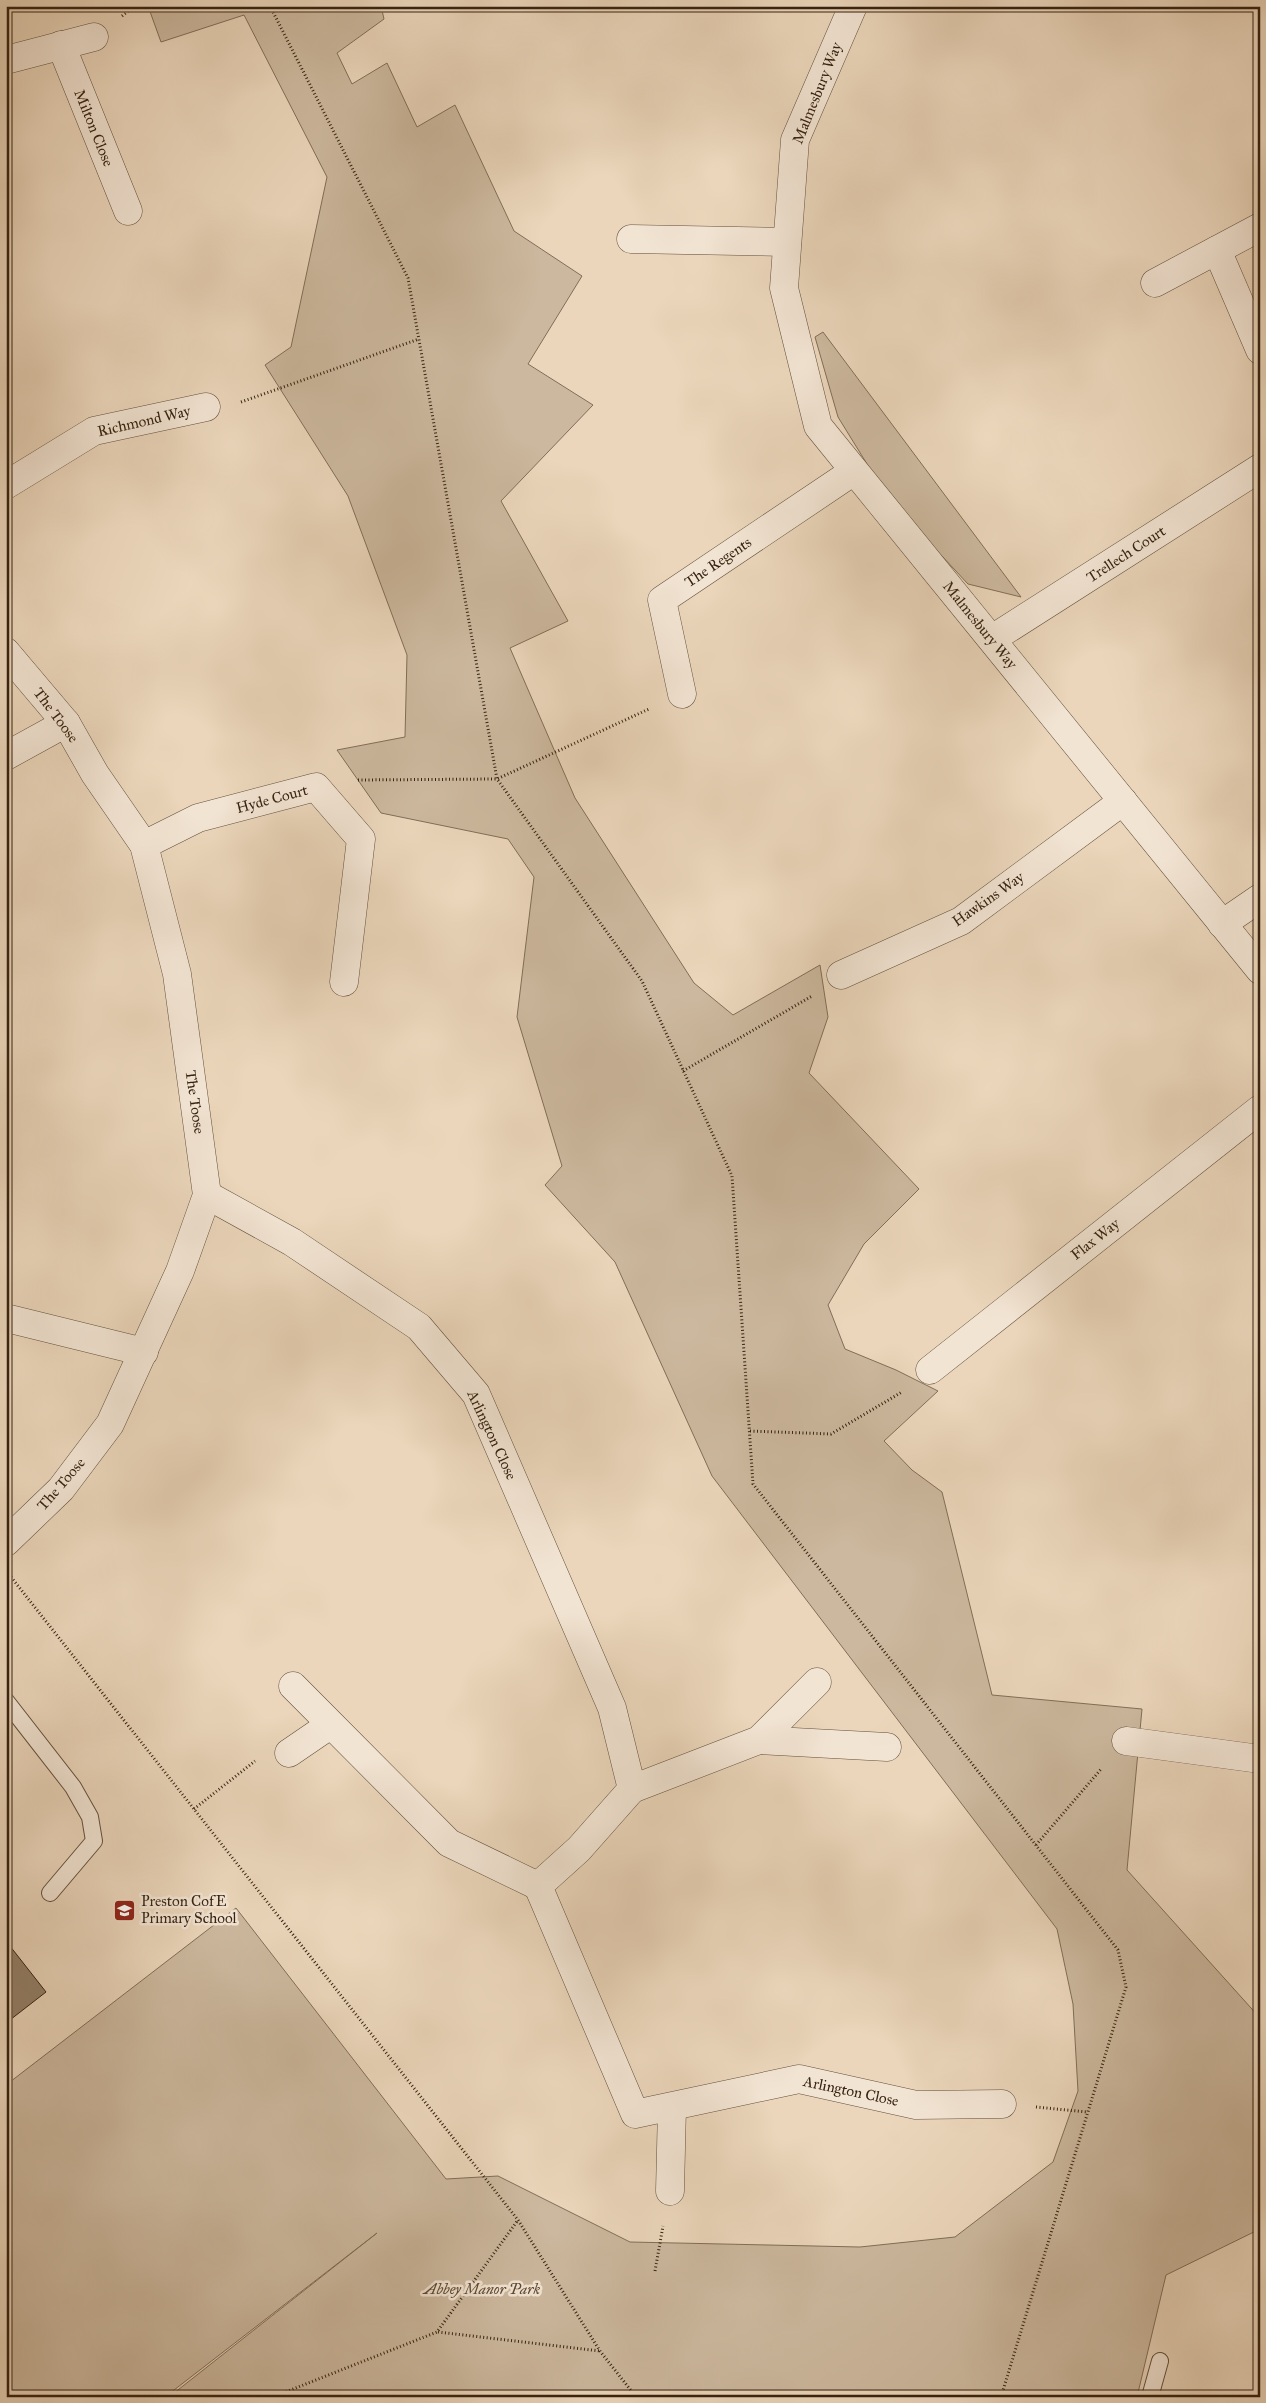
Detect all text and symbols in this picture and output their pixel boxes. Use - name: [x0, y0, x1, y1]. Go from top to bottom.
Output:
- street label: Malmesbury Way: [788, 39, 846, 146]
- street label: Milton Close: [70, 87, 118, 169]
- street label: Richmond Way: [96, 401, 193, 440]
- street label: Trellech Court: [1083, 521, 1170, 586]
- street label: The Regents: [681, 533, 755, 591]
- street label: Malmesbury Way: [939, 577, 1022, 673]
- street label: The Toose: [30, 684, 82, 746]
- street label: Hyde Court: [234, 781, 310, 817]
- street label: Hawkins Way: [949, 867, 1028, 930]
- street label: The Toose: [182, 1069, 208, 1135]
- street label: Flax Way: [1067, 1214, 1124, 1264]
- street label: Arlington Close: [463, 1386, 521, 1483]
- street label: The Toose: [33, 1454, 89, 1514]
- place label: Preston CofE Primary School: [141, 1892, 238, 1927]
- school or university icon: Preston CofE Primary School: [113, 1898, 137, 1922]
- street label: Arlington Close: [801, 2072, 900, 2110]
- park label: Abbey Manor Park: [422, 2280, 540, 2298]

